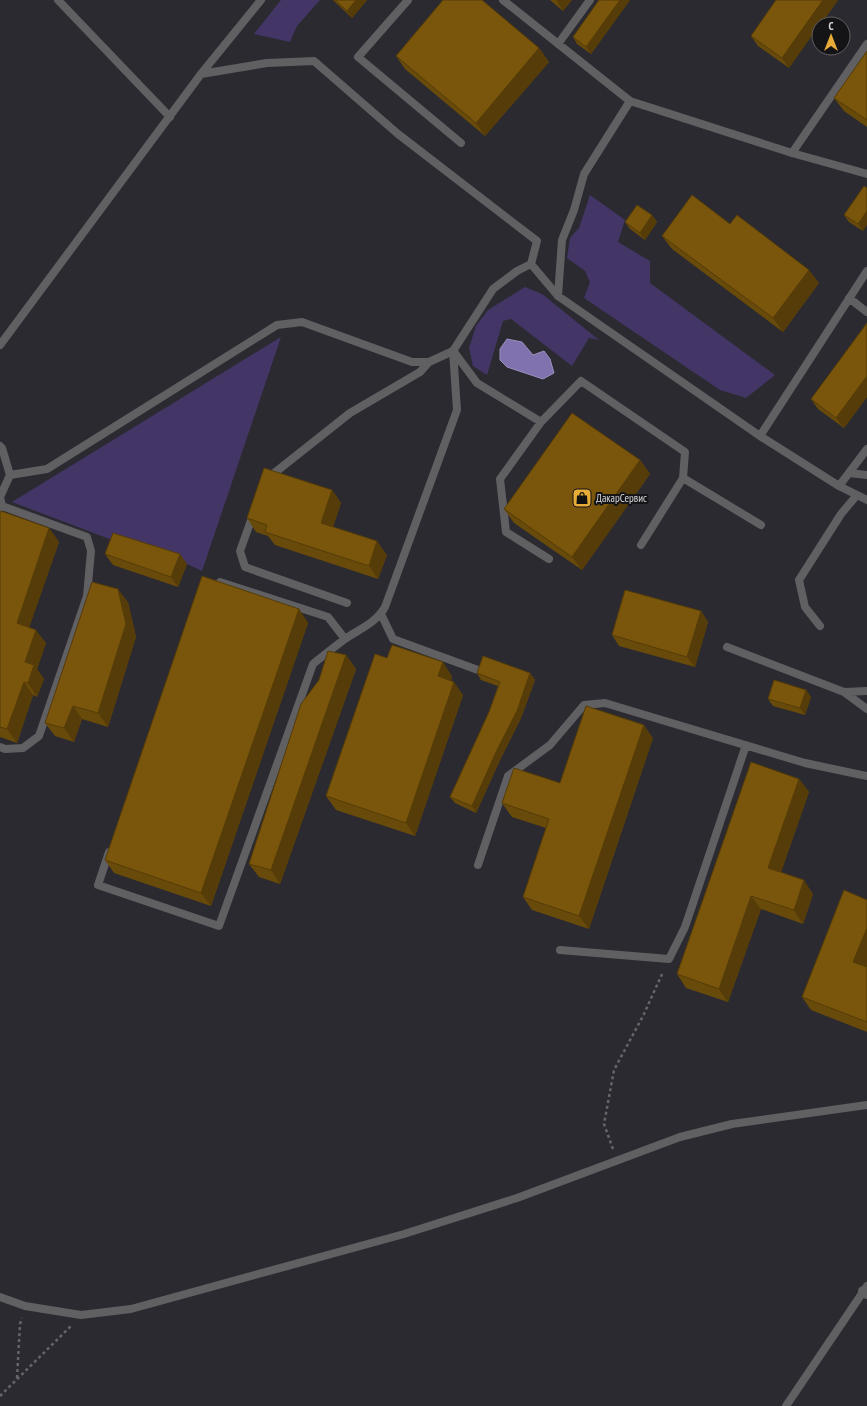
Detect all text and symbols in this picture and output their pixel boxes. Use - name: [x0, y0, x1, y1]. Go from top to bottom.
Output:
- north arrow: [811, 16, 851, 56]
- text: С: [828, 19, 834, 33]
- shop icon: ДакарСервис: [571, 487, 593, 509]
- place label: ДакарСервис: [596, 491, 647, 505]

